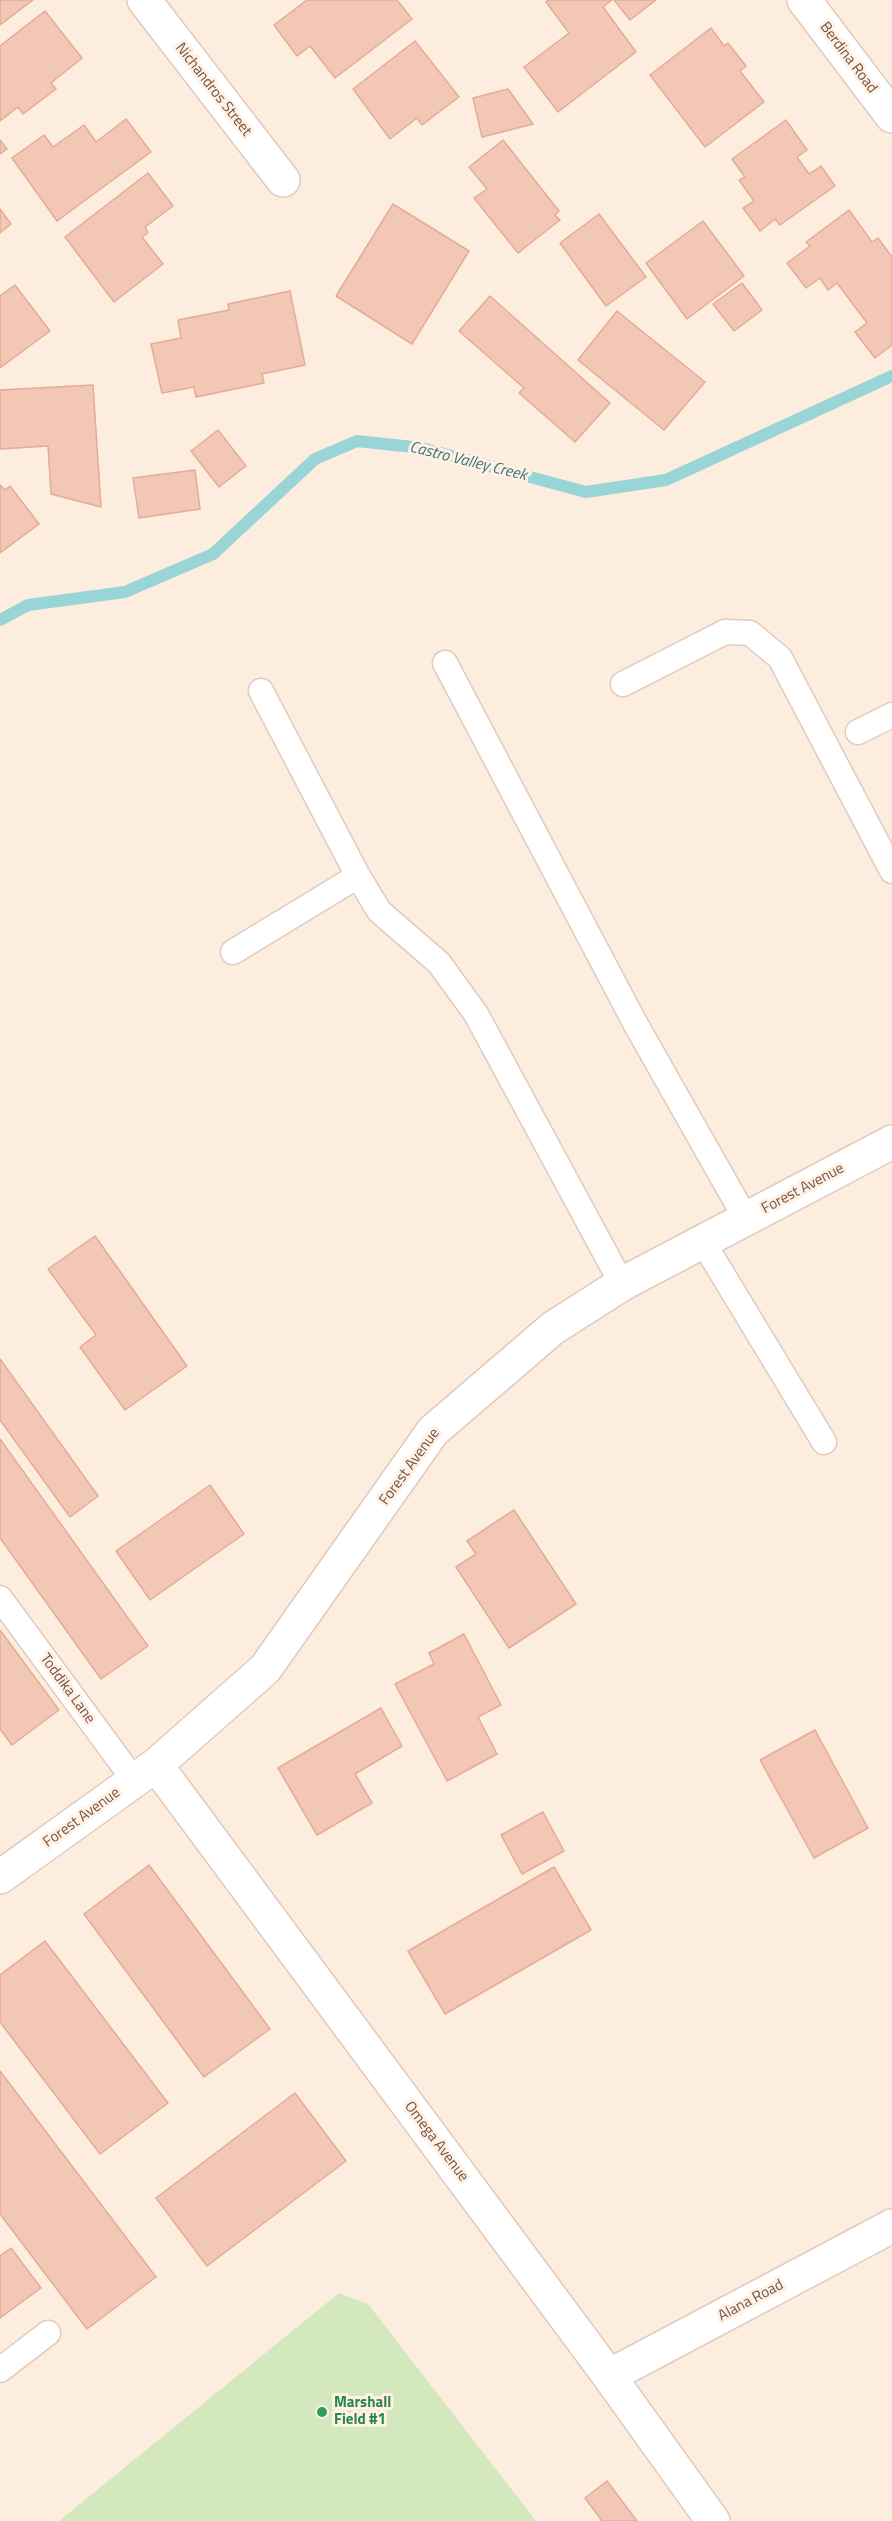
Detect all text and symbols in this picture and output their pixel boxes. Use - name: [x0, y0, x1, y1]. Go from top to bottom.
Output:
- street label: Berdina Road: [815, 19, 881, 97]
- street label: Nichandros Street: [171, 40, 255, 140]
- water label: Castro Valley Creek: [407, 438, 529, 486]
- street label: Forest Avenue: [759, 1160, 847, 1218]
- street label: Forest Avenue: [376, 1425, 444, 1509]
- street label: Toddika Lane: [36, 1651, 98, 1727]
- street label: Forest Avenue: [40, 1784, 124, 1852]
- street label: Omega Avenue: [400, 2098, 472, 2186]
- street label: Alana Road: [715, 2276, 787, 2326]
- place label: Marshall Field #1: [334, 2394, 391, 2429]
- marker: Marshall Field #1: [315, 2405, 329, 2419]

